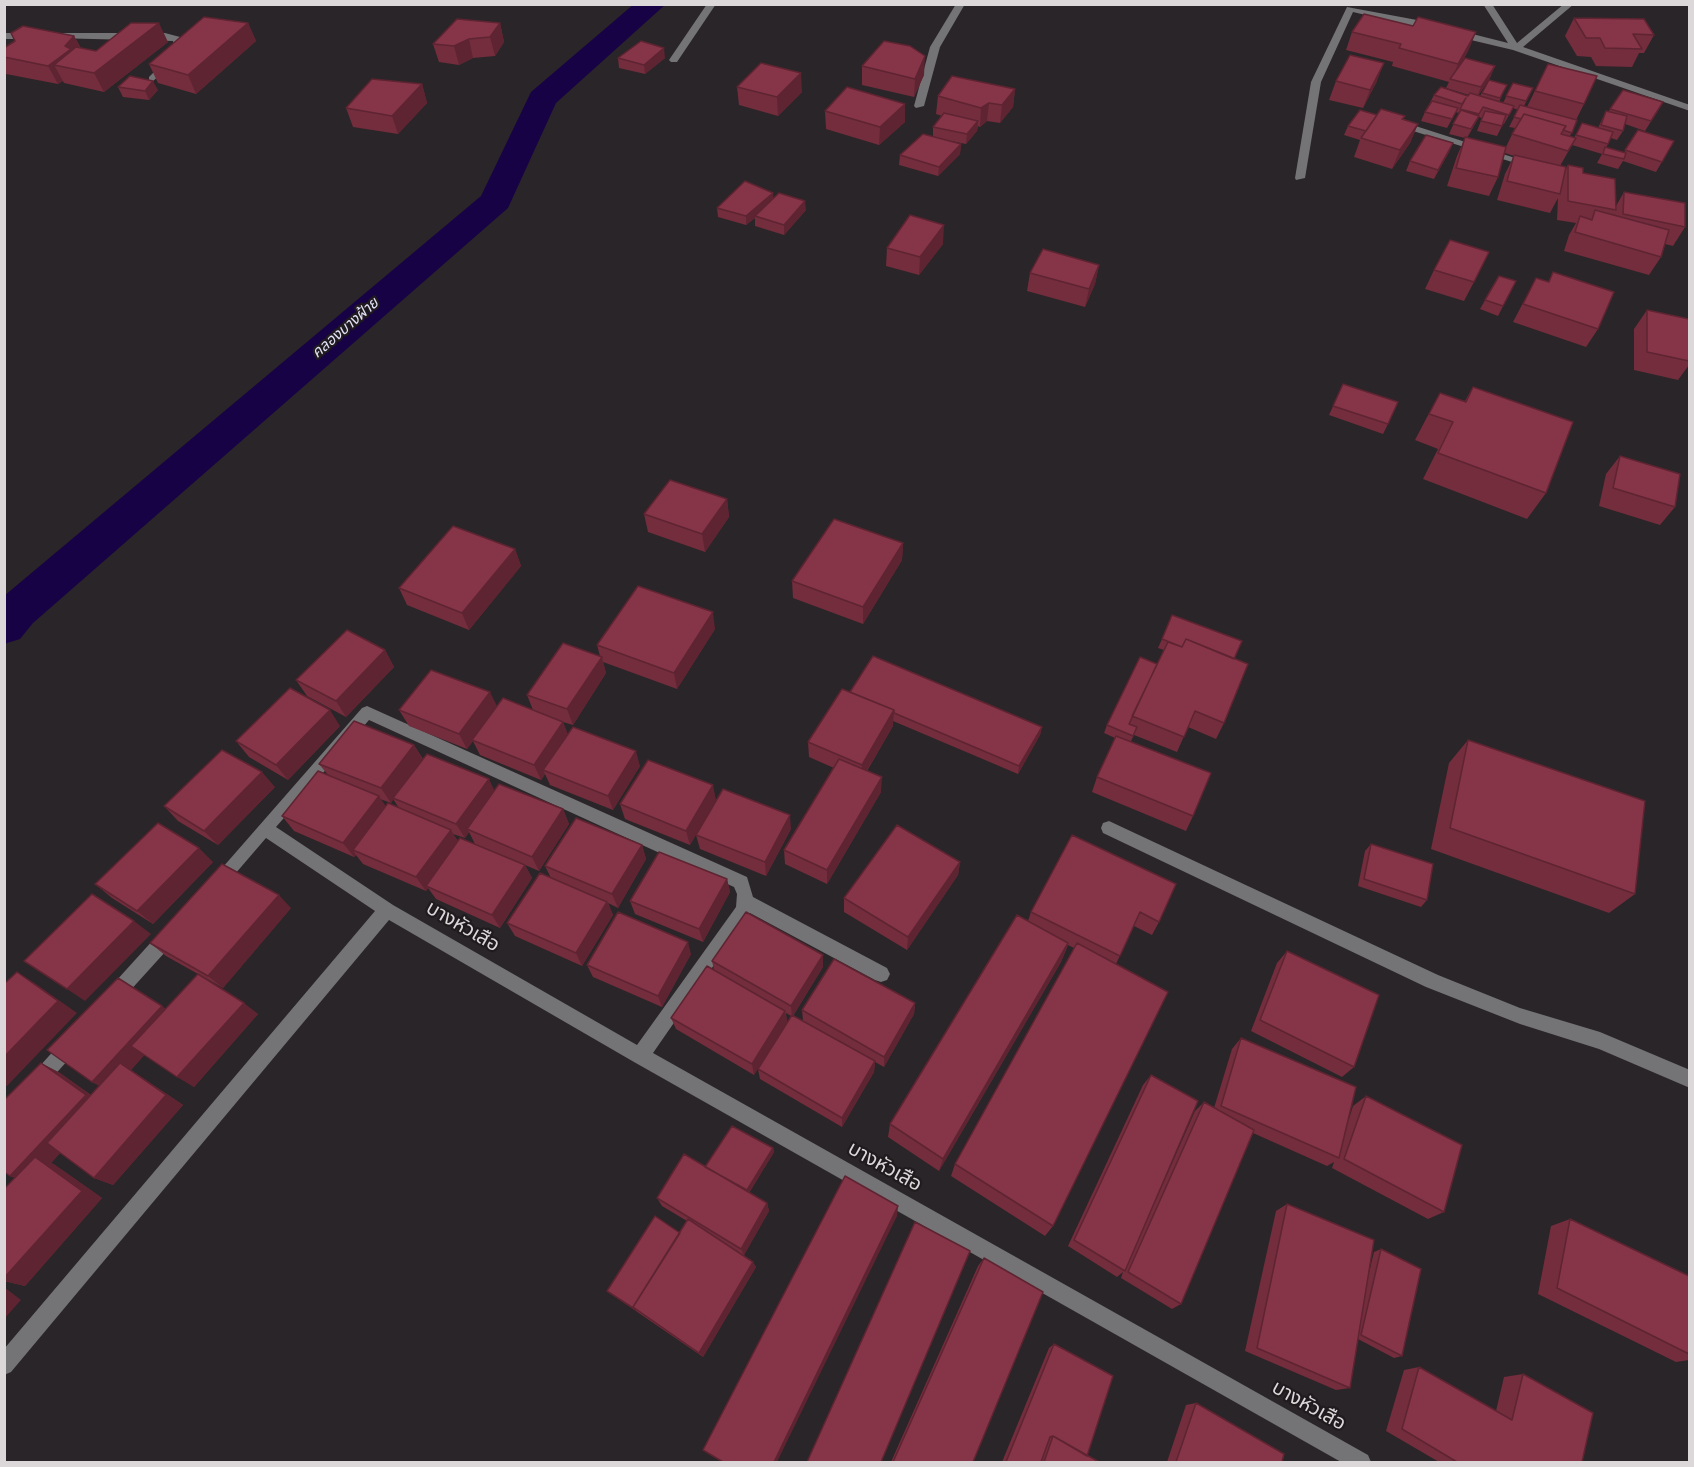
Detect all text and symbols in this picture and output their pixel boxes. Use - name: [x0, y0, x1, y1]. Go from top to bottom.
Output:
- water label: คลองบางฝ้าย: [309, 295, 383, 363]
- street label: บางหัวเสือ: [421, 897, 503, 959]
- street label: บางหัวเสือ: [843, 1138, 925, 1198]
- street label: บางหัวเสือ: [1267, 1377, 1349, 1437]

